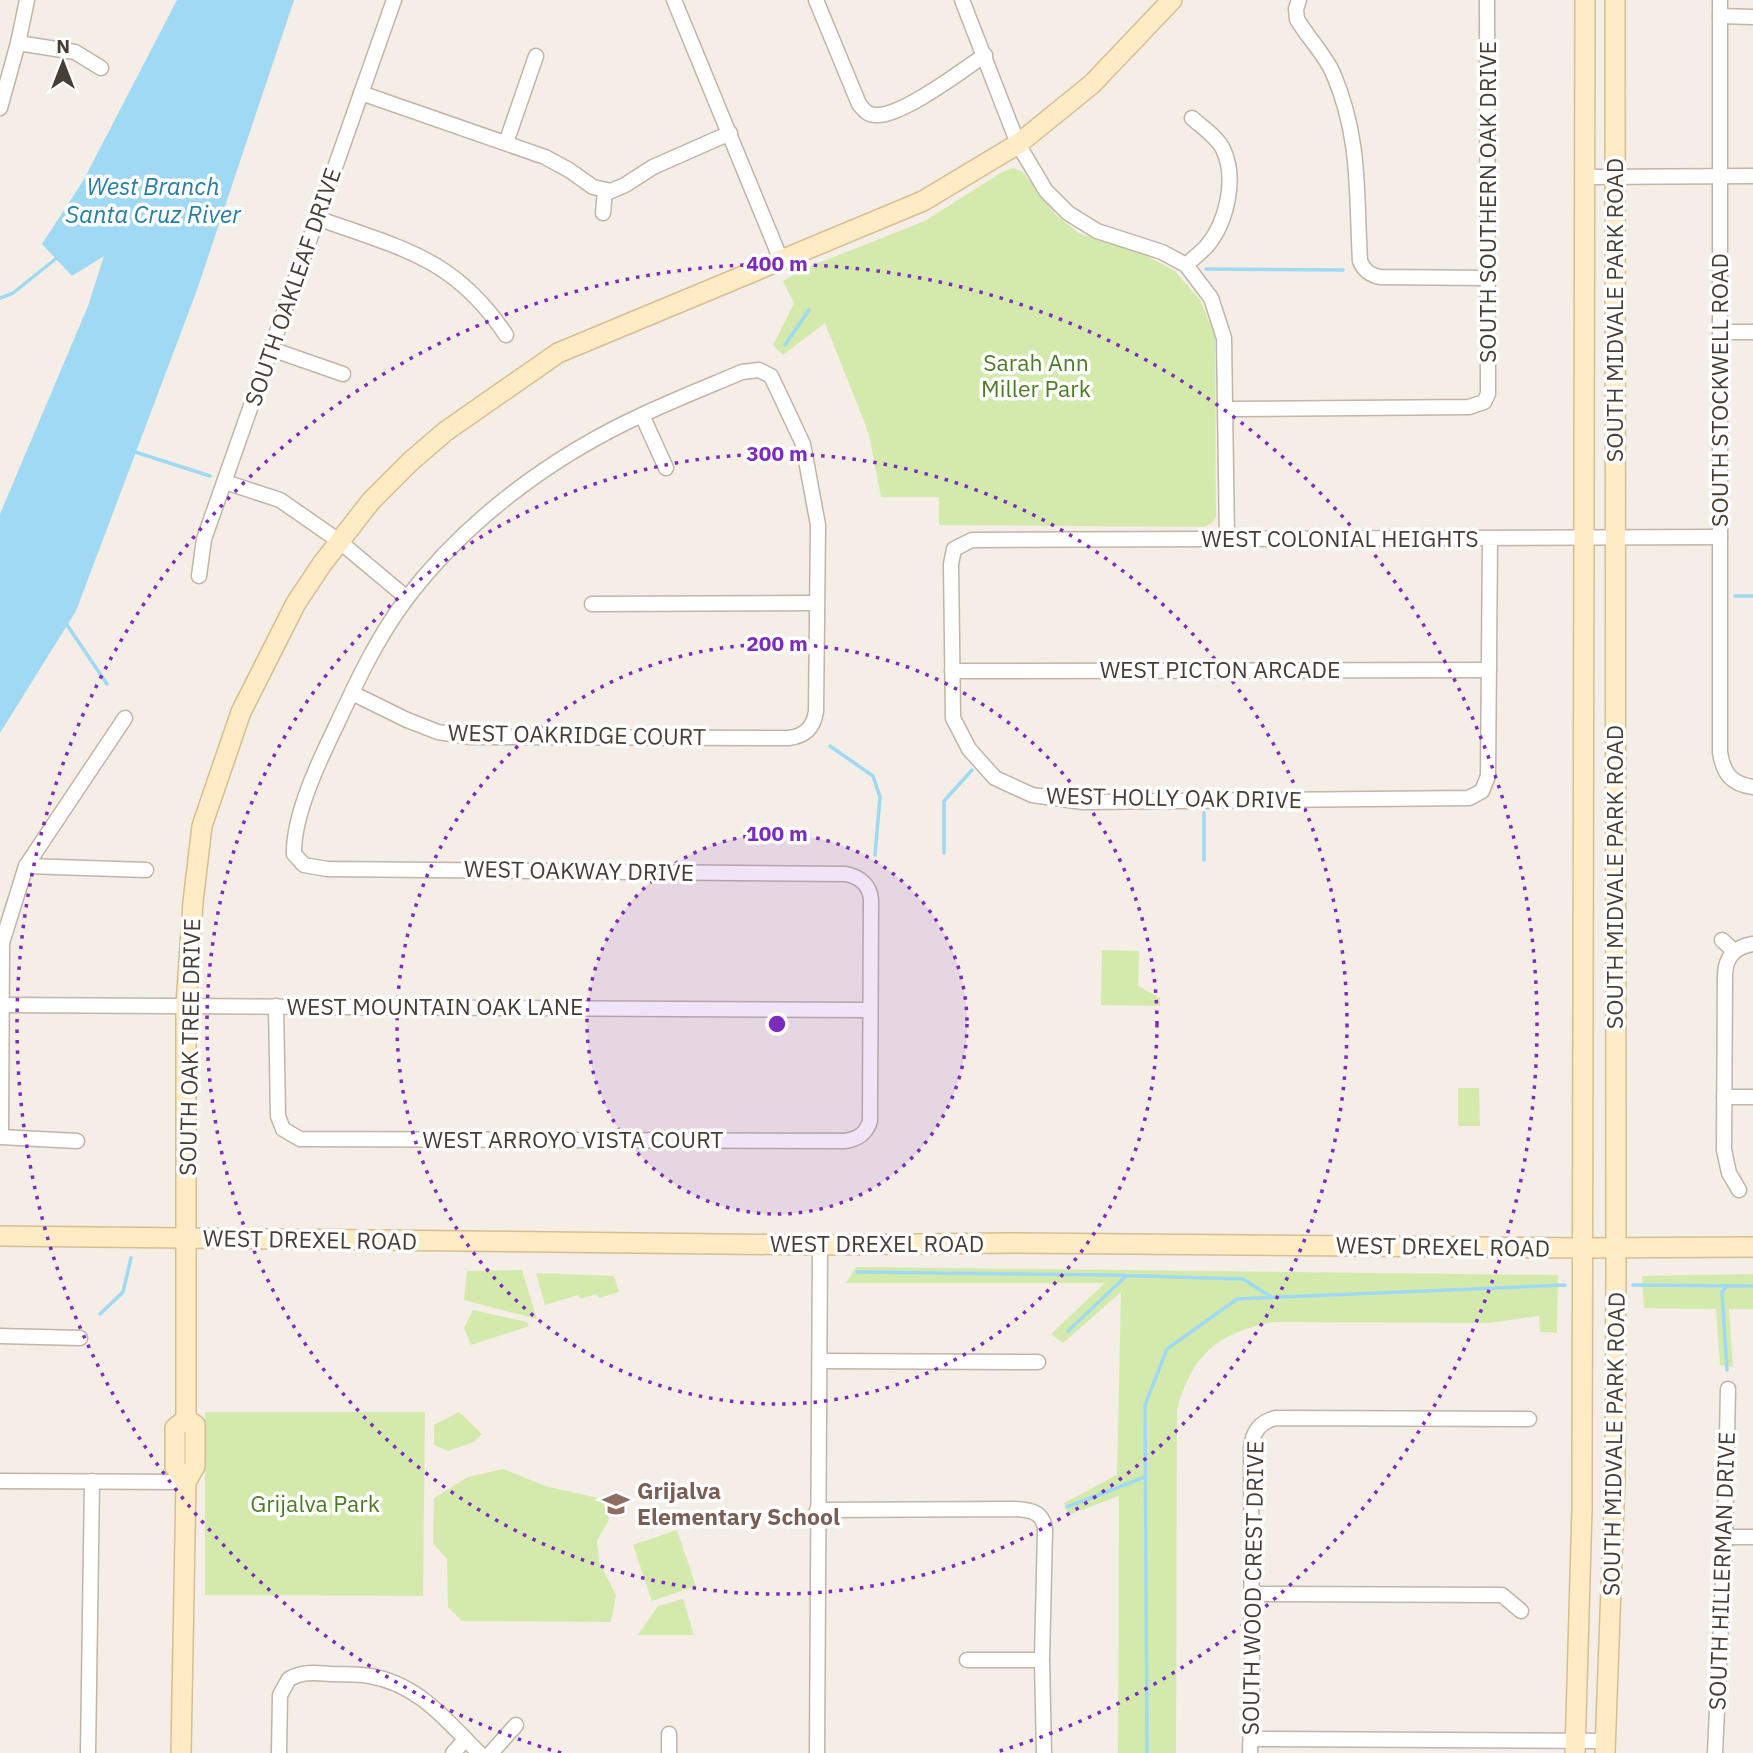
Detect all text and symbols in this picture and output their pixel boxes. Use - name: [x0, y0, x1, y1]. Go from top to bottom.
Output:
- north arrow: [28, 28, 98, 98]
- text: N: [56, 34, 70, 58]
- street label: SOUTH SOUTHERN OAK DRIVE: [1472, 41, 1502, 363]
- street label: SOUTH MIDVALE PARK ROAD: [1599, 158, 1629, 462]
- street label: SOUTH OAKLEAF DRIVE: [237, 164, 347, 410]
- water label: West Branch Santa Cruz River: [65, 170, 242, 230]
- text: 400 m: [746, 249, 808, 277]
- street label: SOUTH STOCKWELL ROAD: [1704, 253, 1734, 527]
- park label: Sarah Ann Miller Park: [981, 347, 1091, 403]
- text: 300 m: [746, 439, 808, 467]
- street label: WEST COLONIAL HEIGHTS: [1201, 523, 1479, 553]
- text: 200 m: [746, 629, 808, 657]
- street label: WEST PICTON ARCADE: [1100, 654, 1340, 684]
- street label: WEST OAKRIDGE COURT: [448, 717, 706, 751]
- street label: SOUTH MIDVALE PARK ROAD: [1599, 725, 1629, 1029]
- street label: WEST HOLLY OAK DRIVE: [1046, 780, 1302, 814]
- text: 100 m: [746, 819, 808, 847]
- street label: WEST OAKWAY DRIVE: [464, 853, 694, 887]
- street label: SOUTH OAK TREE DRIVE: [172, 918, 206, 1176]
- street label: WEST MOUNTAIN OAK LANE: [287, 991, 583, 1021]
- centre of rings: [765, 1012, 789, 1036]
- street label: WEST ARROYO VISTA COURT: [422, 1124, 724, 1154]
- street label: WEST DREXEL ROAD: [203, 1222, 417, 1256]
- street label: WEST DREXEL ROAD: [770, 1228, 984, 1258]
- street label: WEST DREXEL ROAD: [1336, 1229, 1550, 1263]
- street label: SOUTH MIDVALE PARK ROAD: [1595, 1292, 1631, 1596]
- street label: SOUTH HILLERMAN DRIVE: [1701, 1431, 1741, 1711]
- street label: SOUTH WOOD CREST DRIVE: [1234, 1440, 1270, 1736]
- place label: Grijalva Elementary School: [637, 1475, 840, 1531]
- park label: Grijalva Park: [250, 1488, 380, 1518]
- school or university icon: Grijalva Elementary School: [601, 1489, 631, 1519]

